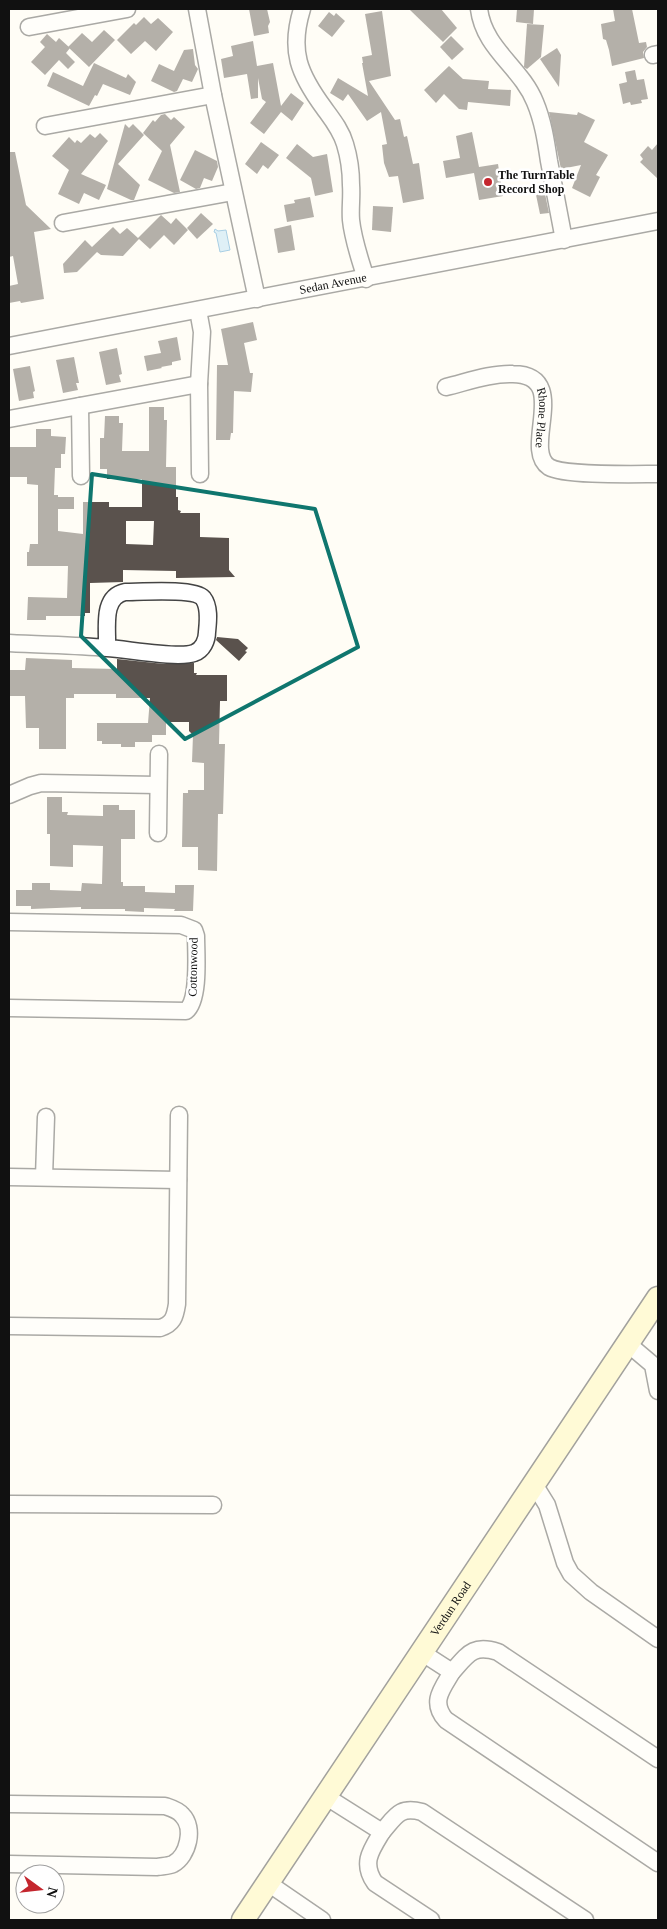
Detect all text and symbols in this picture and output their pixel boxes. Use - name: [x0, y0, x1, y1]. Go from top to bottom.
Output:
- place label: The TurnTable Record Shop: [498, 168, 575, 196]
- marker: The TurnTable Record Shop: [482, 176, 494, 188]
- street label: Sedan Avenue: [298, 270, 368, 297]
- street label: Rhone Place: [533, 386, 550, 448]
- street label: Cottonwood: [185, 937, 201, 997]
- street label: Verdun Road: [427, 1579, 474, 1639]
- north arrow: [15, 1864, 65, 1914]
- text: N: [44, 1885, 61, 1899]

